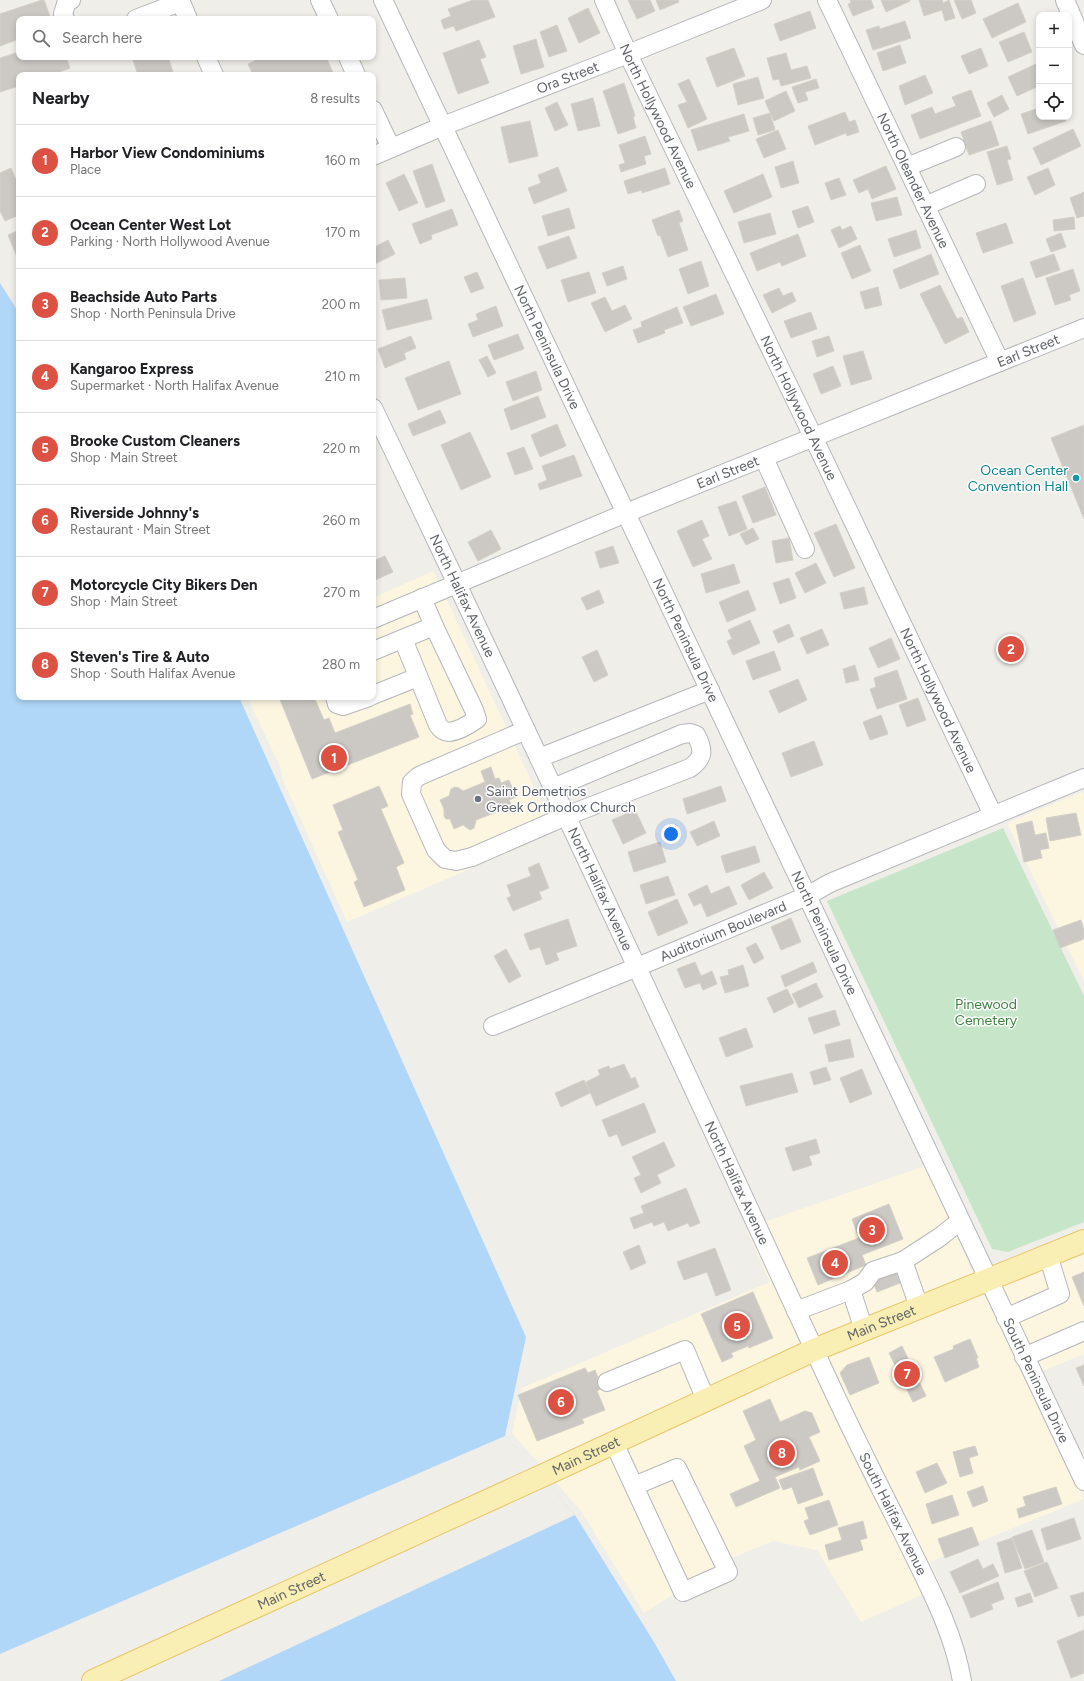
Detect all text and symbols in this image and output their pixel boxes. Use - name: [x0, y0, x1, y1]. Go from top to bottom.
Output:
- map controls: [1036, 12, 1072, 120]
- button: +: [1036, 12, 1072, 48]
- search box: [16, 16, 376, 60]
- icon: search: [30, 27, 52, 49]
- text: Search here: [62, 29, 142, 47]
- street label: North Hollywood Avenue: [616, 41, 700, 192]
- button: −: [1036, 48, 1072, 84]
- street label: Ora Street: [534, 58, 601, 98]
- button: locate: [1036, 84, 1072, 120]
- text: Nearby: [32, 88, 90, 108]
- text: 8 results: [310, 91, 360, 106]
- street label: North Oleander Avenue: [873, 110, 953, 252]
- text: Harbor View Condominiums: [70, 144, 264, 162]
- text: 1: [42, 153, 48, 168]
- text: 160 m: [325, 153, 360, 168]
- text: Place: [70, 162, 101, 177]
- text: Ocean Center West Lot: [70, 216, 231, 234]
- text: 2: [41, 225, 49, 240]
- text: 170 m: [325, 225, 360, 240]
- text: Parking · North Hollywood Avenue: [70, 234, 270, 249]
- street label: North Peninsula Drive: [510, 283, 584, 412]
- text: Beachside Auto Parts: [70, 288, 217, 306]
- text: 3: [41, 297, 49, 312]
- text: 200 m: [322, 297, 360, 312]
- text: Shop · North Peninsula Drive: [70, 306, 236, 321]
- street label: Earl Street: [995, 331, 1062, 371]
- street label: North Hollywood Avenue: [756, 333, 841, 483]
- text: Kangaroo Express: [70, 360, 194, 378]
- text: 4: [41, 369, 49, 384]
- text: 210 m: [325, 369, 360, 384]
- text: Supermarket · North Halifax Avenue: [70, 378, 279, 393]
- text: Brooke Custom Cleaners: [70, 432, 240, 450]
- text: 5: [41, 441, 49, 456]
- text: 220 m: [323, 441, 360, 456]
- text: Shop · Main Street: [70, 450, 178, 465]
- street label: Earl Street: [694, 452, 762, 493]
- place label: Ocean Center Convention Hall: [968, 462, 1068, 495]
- marker: Ocean Center Convention Hall: [1071, 473, 1081, 483]
- text: Riverside Johnny's: [70, 504, 199, 522]
- text: 6: [41, 513, 49, 528]
- text: 260 m: [323, 513, 360, 528]
- text: Restaurant · Main Street: [70, 522, 211, 537]
- street label: North Halifax Avenue: [426, 532, 499, 660]
- street label: North Peninsula Drive: [649, 575, 722, 705]
- text: Motorcycle City Bikers Den: [70, 576, 258, 594]
- text: 7: [41, 585, 49, 600]
- text: 270 m: [323, 585, 360, 600]
- text: Shop · Main Street: [70, 594, 178, 609]
- street label: North Hollywood Avenue: [896, 625, 980, 776]
- pin: 2: [998, 634, 1024, 664]
- text: Steven's Tire & Auto: [70, 648, 210, 666]
- text: 8: [41, 657, 49, 672]
- text: 280 m: [322, 657, 360, 672]
- text: Shop · South Halifax Avenue: [70, 666, 235, 681]
- pin: 1: [321, 743, 347, 773]
- place label: Saint Demetrios Greek Orthodox Church: [486, 783, 636, 816]
- marker: Saint Demetrios Greek Orthodox Church: [473, 794, 483, 804]
- your location: [661, 824, 681, 844]
- street label: North Halifax Avenue: [564, 825, 636, 954]
- street label: North Peninsula Drive: [787, 868, 861, 998]
- street label: Auditorium Boulevard: [658, 897, 789, 965]
- park label: Pinewood Cemetery: [955, 996, 1018, 1029]
- street label: North Halifax Avenue: [701, 1118, 773, 1248]
- pin: 3: [859, 1215, 885, 1245]
- pin: 4: [822, 1248, 848, 1278]
- street label: Main Street: [845, 1302, 918, 1345]
- pin: 5: [724, 1311, 750, 1341]
- street label: South Peninsula Drive: [999, 1315, 1073, 1446]
- pin: 7: [894, 1359, 920, 1389]
- pin: 6: [548, 1387, 574, 1417]
- street label: Main Street: [550, 1433, 623, 1479]
- pin: 8: [769, 1438, 795, 1468]
- street label: South Halifax Avenue: [855, 1450, 931, 1578]
- street label: Main Street: [255, 1568, 328, 1614]

